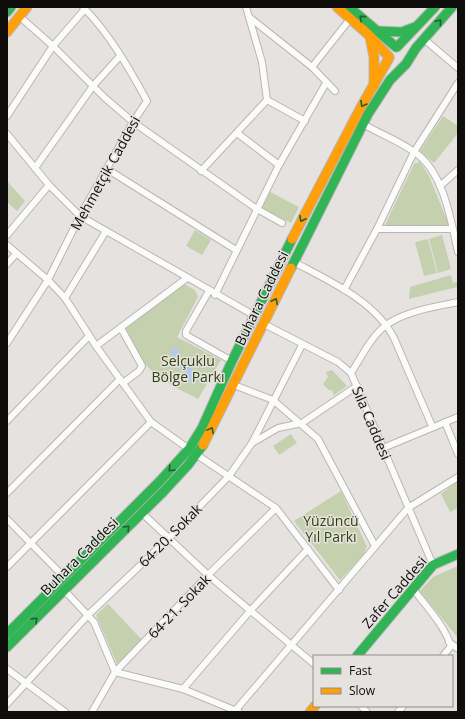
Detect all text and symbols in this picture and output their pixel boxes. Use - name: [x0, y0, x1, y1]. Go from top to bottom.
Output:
- one-way arrow: [359, 16, 367, 23]
- one-way arrow: [434, 19, 441, 27]
- one-way arrow: [360, 100, 367, 107]
- street label: Mehmetçik Caddesi: [66, 112, 144, 234]
- one-way arrow: [300, 215, 307, 222]
- street label: Buhara Caddesi: [230, 248, 292, 348]
- one-way arrow: [270, 298, 278, 305]
- park label: Selçuklu Bölge Parkı: [152, 351, 224, 386]
- street label: Sıla Caddesi: [348, 383, 396, 463]
- one-way arrow: [207, 427, 214, 434]
- one-way arrow: [169, 465, 176, 472]
- street label: 64-20. Sokak: [134, 499, 206, 571]
- park label: Yüzüncü Yıl Parkı: [303, 511, 359, 546]
- street label: Buhara Caddesi: [36, 513, 122, 599]
- one-way arrow: [122, 525, 130, 533]
- street label: Zafer Caddesi: [357, 552, 431, 632]
- street label: 64-21. Sokak: [144, 569, 215, 642]
- one-way arrow: [30, 617, 38, 625]
- legend: [313, 655, 453, 707]
- text: Fast: [349, 662, 372, 679]
- text: Slow: [349, 682, 376, 699]

